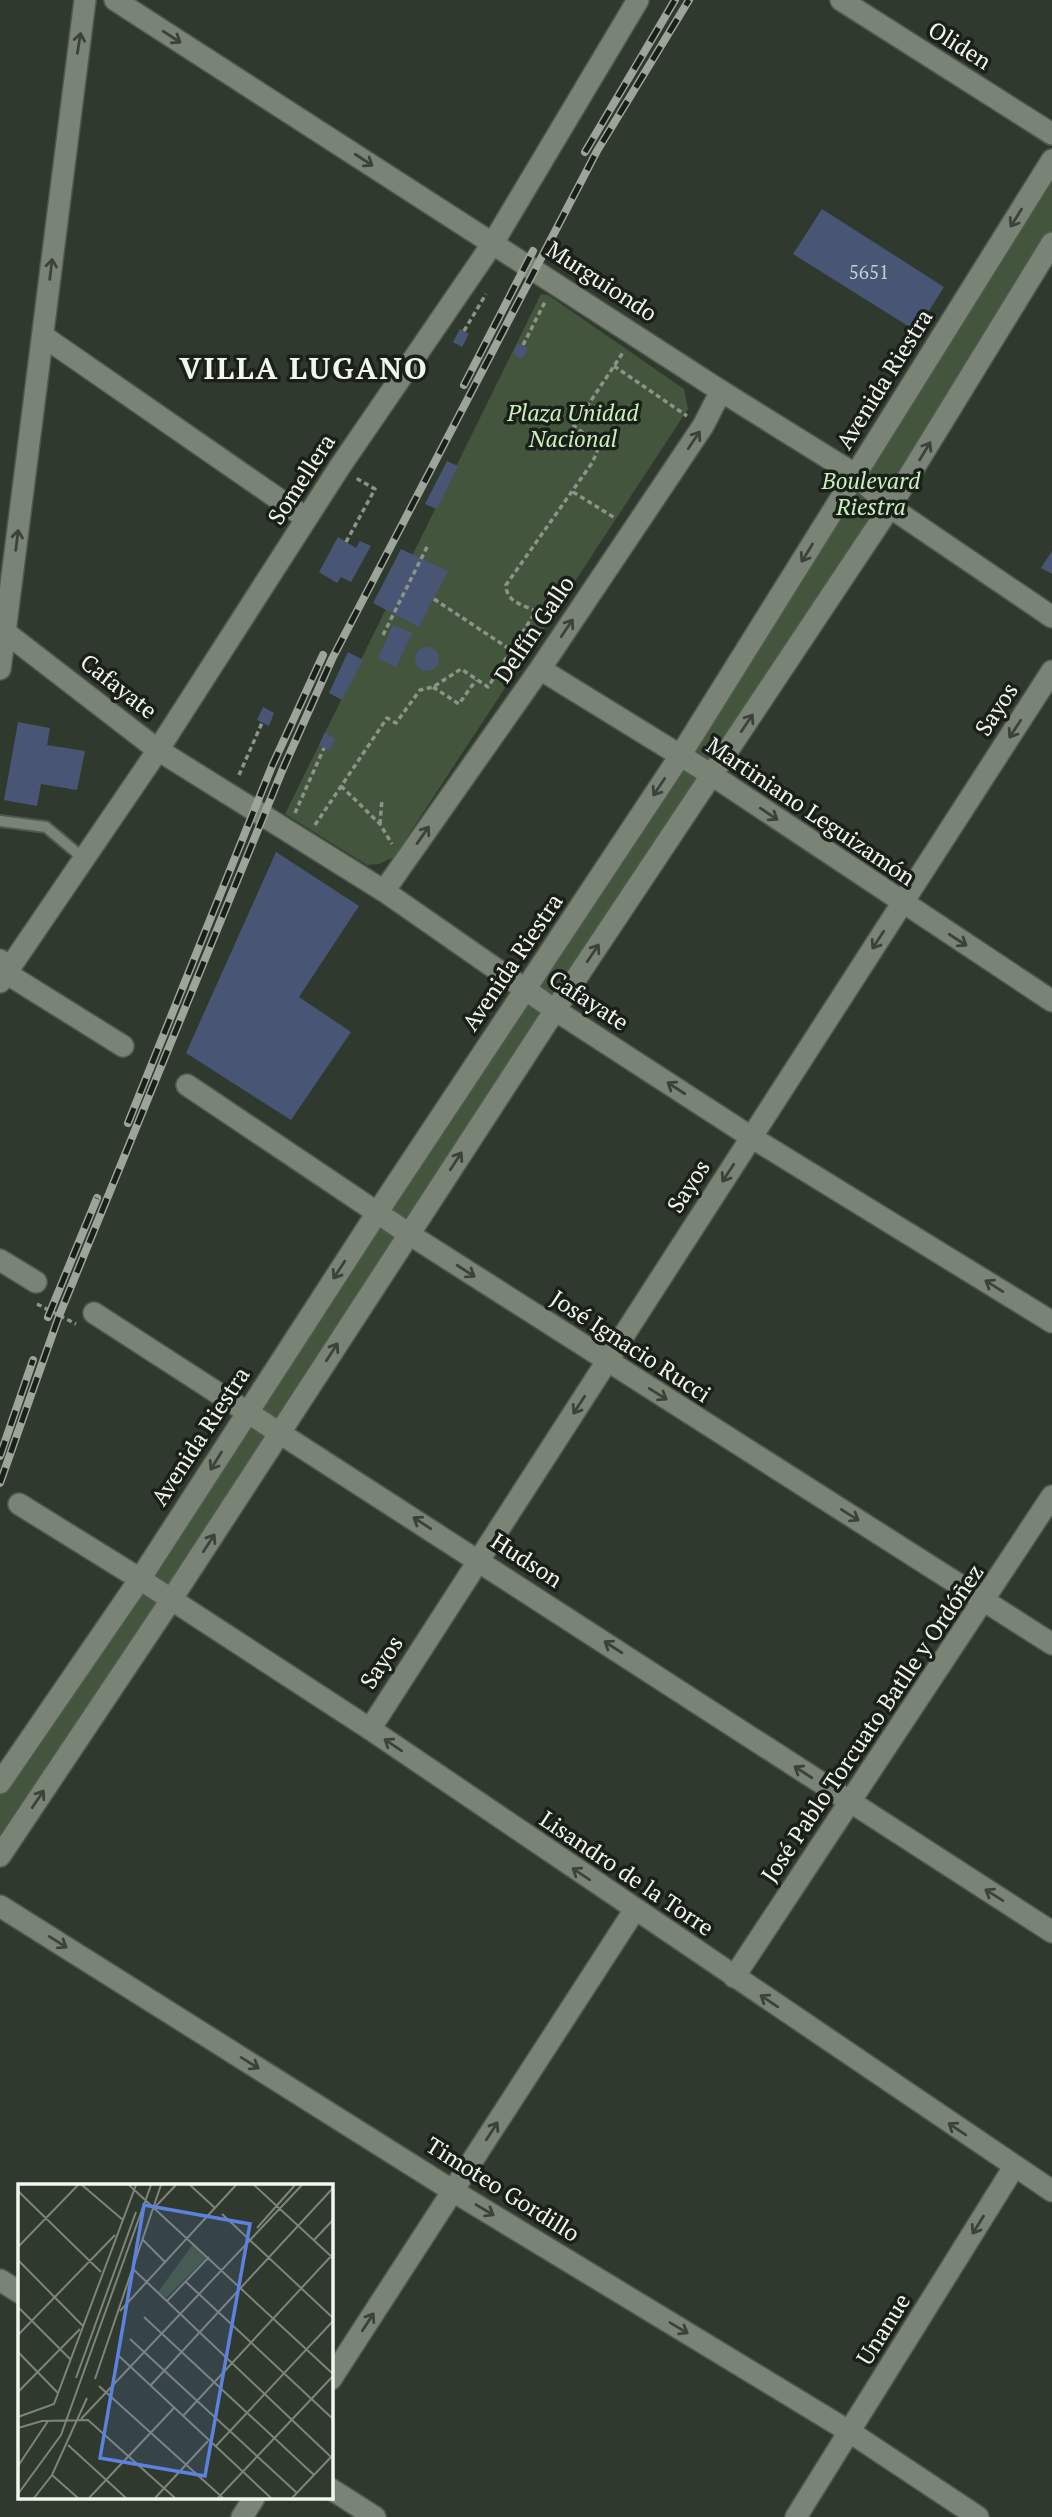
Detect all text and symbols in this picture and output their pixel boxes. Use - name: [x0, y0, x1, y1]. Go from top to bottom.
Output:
- street label: Oliden: [923, 14, 998, 77]
- one-way arrow: [162, 29, 181, 44]
- one-way arrow: [73, 32, 86, 55]
- one-way arrow: [353, 153, 373, 167]
- one-way arrow: [1008, 207, 1022, 227]
- street label: Murguiondo: [541, 234, 663, 328]
- one-way arrow: [45, 258, 58, 280]
- house number: 5651: [849, 259, 889, 284]
- street label: Avenida Riestra: [829, 303, 940, 455]
- district label: VILLA LUGANO: [179, 348, 429, 388]
- park label: Plaza Unidad Nacional: [506, 397, 639, 454]
- street label: Somellera: [260, 427, 342, 530]
- one-way arrow: [687, 430, 701, 450]
- one-way arrow: [918, 441, 932, 461]
- park label: Boulevard Riestra: [821, 465, 921, 522]
- one-way arrow: [10, 529, 23, 552]
- one-way arrow: [799, 543, 813, 563]
- street label: Delfín Gallo: [487, 569, 581, 689]
- one-way arrow: [560, 619, 574, 639]
- street label: Cafayate: [74, 646, 164, 726]
- street label: Sayos: [967, 676, 1025, 742]
- one-way arrow: [740, 714, 754, 733]
- one-way arrow: [1008, 719, 1022, 738]
- street label: Martiniano Leguizamón: [701, 730, 922, 893]
- one-way arrow: [652, 777, 666, 797]
- one-way arrow: [758, 807, 778, 821]
- one-way arrow: [416, 826, 430, 845]
- street label: Avenida Riestra: [455, 887, 570, 1037]
- one-way arrow: [871, 930, 885, 950]
- one-way arrow: [948, 932, 967, 947]
- one-way arrow: [586, 944, 600, 963]
- street label: Cafayate: [543, 963, 635, 1037]
- one-way arrow: [667, 1081, 686, 1095]
- one-way arrow: [449, 1152, 464, 1171]
- street label: Sayos: [659, 1153, 717, 1219]
- one-way arrow: [721, 1162, 735, 1182]
- one-way arrow: [332, 1260, 347, 1279]
- one-way arrow: [456, 1264, 476, 1278]
- one-way arrow: [984, 1279, 1004, 1293]
- street label: José Ignacio Rucci: [545, 1283, 717, 1409]
- one-way arrow: [325, 1343, 340, 1362]
- street label: Avenida Riestra: [144, 1360, 257, 1511]
- one-way arrow: [647, 1387, 667, 1401]
- one-way arrow: [571, 1395, 585, 1415]
- one-way arrow: [208, 1451, 223, 1470]
- one-way arrow: [840, 1508, 859, 1523]
- one-way arrow: [413, 1516, 432, 1531]
- street label: Hudson: [485, 1525, 569, 1595]
- one-way arrow: [202, 1533, 216, 1553]
- street label: José Pablo Torcuato Batlle y Ordóñez: [754, 1558, 990, 1888]
- street label: Sayos: [352, 1629, 410, 1695]
- one-way arrow: [603, 1640, 623, 1654]
- one-way arrow: [384, 1738, 403, 1752]
- one-way arrow: [794, 1765, 813, 1779]
- one-way arrow: [31, 1790, 45, 1809]
- street label: Lisandro de la Torre: [534, 1803, 720, 1943]
- one-way arrow: [572, 1867, 591, 1881]
- one-way arrow: [985, 1888, 1005, 1902]
- one-way arrow: [47, 1935, 67, 1949]
- one-way arrow: [760, 1994, 779, 2008]
- one-way arrow: [240, 2057, 260, 2071]
- one-way arrow: [484, 2122, 499, 2141]
- one-way arrow: [948, 2122, 968, 2136]
- street label: Timoteo Gordillo: [420, 2129, 586, 2249]
- inset map: [18, 2184, 332, 2500]
- one-way arrow: [474, 2203, 494, 2217]
- one-way arrow: [970, 2215, 984, 2235]
- street label: Unanue: [849, 2287, 917, 2371]
- one-way arrow: [361, 2313, 375, 2332]
- one-way arrow: [669, 2321, 689, 2335]

